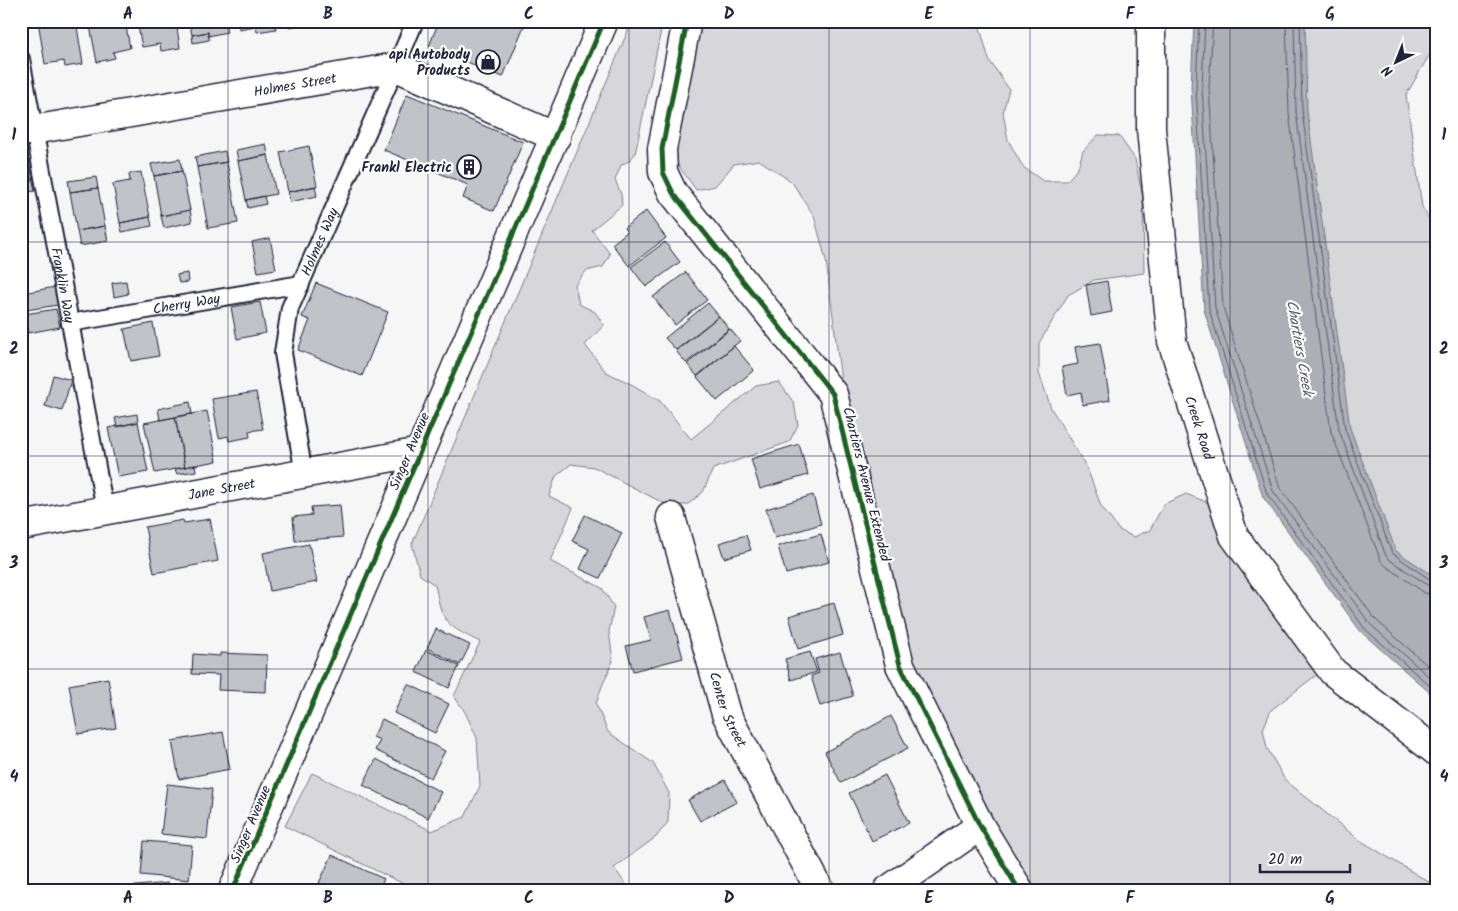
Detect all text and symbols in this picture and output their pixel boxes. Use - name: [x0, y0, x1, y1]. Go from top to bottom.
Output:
- text: A: [123, 2, 133, 27]
- text: B: [323, 2, 333, 27]
- text: C: [524, 2, 534, 27]
- text: D: [724, 2, 735, 27]
- text: E: [925, 2, 935, 27]
- text: F: [1126, 2, 1136, 27]
- text: G: [1325, 2, 1335, 27]
- north arrow: [1370, 38, 1420, 88]
- place label: api Autobody Products: [389, 44, 471, 82]
- shop icon: api Autobody Products: [475, 49, 501, 75]
- text: N: [1377, 60, 1399, 82]
- street label: Holmes Street: [252, 67, 339, 103]
- text: 1: [12, 123, 17, 148]
- text: 1: [1442, 123, 1447, 148]
- building icon: Frankl Electric: [456, 154, 482, 180]
- place label: Frankl Electric: [361, 157, 452, 179]
- street label: Holmes Way: [296, 204, 345, 279]
- street label: Franklin Way: [44, 246, 80, 325]
- street label: Cherry Way: [151, 288, 222, 321]
- water label: Chartiers Creek: [1279, 298, 1320, 400]
- text: 2: [9, 337, 19, 362]
- text: 2: [1439, 337, 1449, 362]
- street label: Creek Road: [1178, 393, 1219, 464]
- street label: Chartiers Avenue Extended: [836, 405, 896, 565]
- street label: Singer Avenue: [384, 408, 436, 494]
- street label: Jane Street: [186, 473, 258, 507]
- text: 3: [9, 551, 19, 576]
- text: 3: [1439, 551, 1449, 576]
- street label: Center Street: [703, 670, 752, 752]
- text: 4: [10, 765, 19, 790]
- text: 4: [1440, 765, 1449, 790]
- street label: Singer Avenue: [225, 781, 277, 867]
- scale bar: [1260, 841, 1350, 873]
- text: 20 m: [1268, 848, 1302, 872]
- text: A: [123, 886, 133, 911]
- text: B: [323, 886, 333, 911]
- text: C: [524, 886, 534, 911]
- text: D: [724, 886, 735, 911]
- text: E: [925, 886, 935, 911]
- text: F: [1126, 886, 1136, 911]
- text: G: [1325, 886, 1335, 911]

